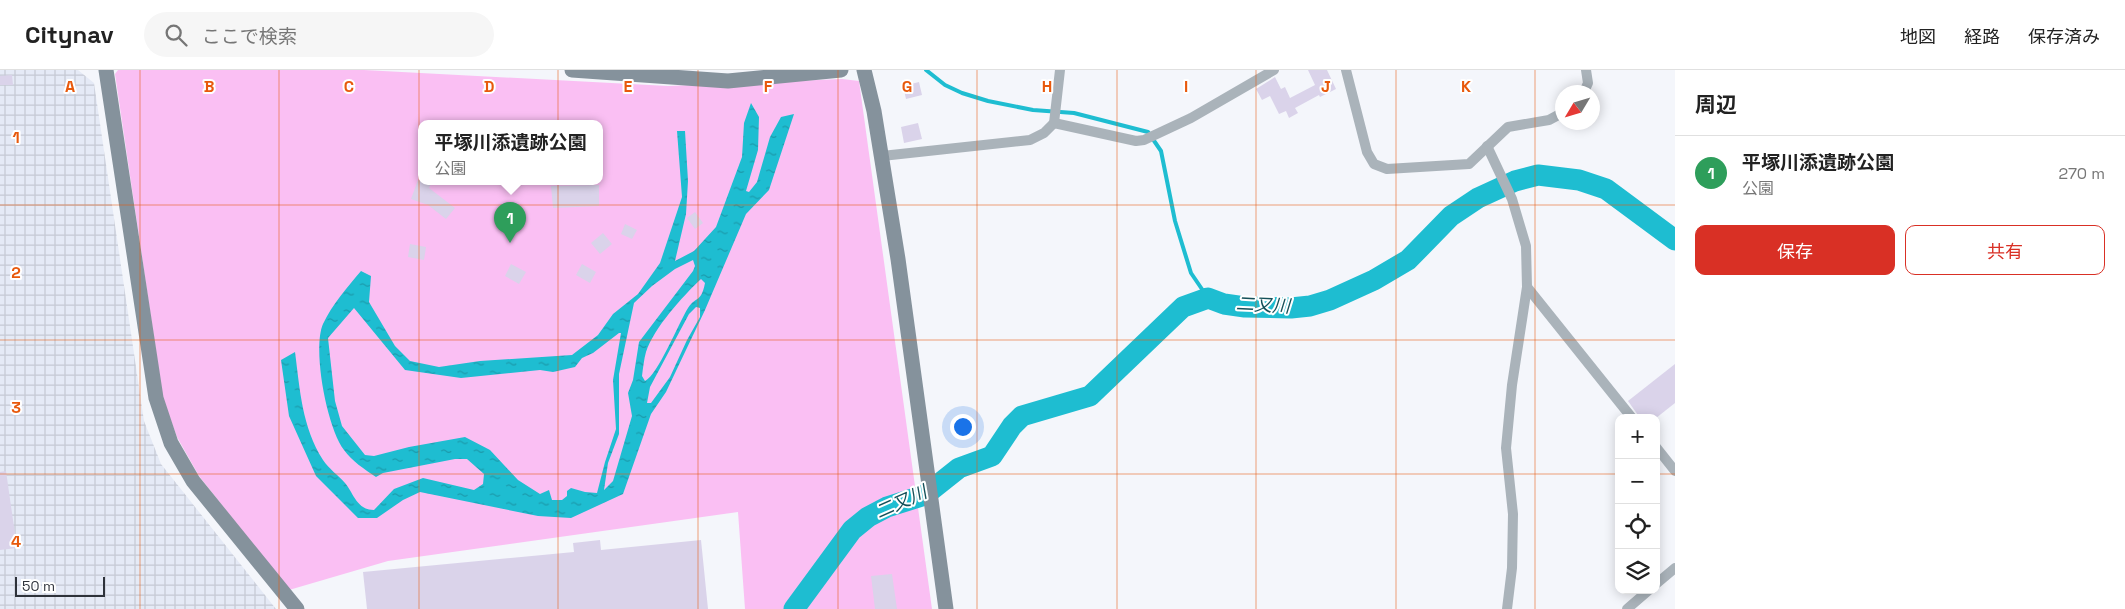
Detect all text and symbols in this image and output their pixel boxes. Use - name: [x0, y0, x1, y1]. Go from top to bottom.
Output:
- search box: [144, 12, 494, 57]
- text: Citynav: [25, 19, 114, 50]
- icon: search: [162, 21, 190, 49]
- text: ここで検索: [202, 24, 297, 49]
- text: 地図: [1900, 25, 1936, 48]
- text: 経路: [1964, 25, 2000, 48]
- text: 保存済み: [2028, 25, 2100, 48]
- text: A: [65, 76, 75, 97]
- text: B: [204, 76, 214, 97]
- text: C: [344, 76, 354, 97]
- text: D: [484, 76, 494, 97]
- text: E: [624, 76, 633, 97]
- text: F: [764, 76, 773, 97]
- text: G: [902, 76, 912, 97]
- text: H: [1042, 76, 1052, 97]
- text: I: [1184, 76, 1188, 97]
- text: J: [1321, 76, 1331, 97]
- text: K: [1461, 76, 1471, 97]
- north arrow: [1555, 85, 1600, 130]
- text: 周辺: [1695, 91, 1737, 118]
- popup: [418, 120, 603, 185]
- text: 1: [12, 127, 20, 148]
- text: 平塚川添遺跡公園: [434, 130, 587, 155]
- text: 平塚川添遺跡公園: [1742, 150, 1894, 175]
- text: 公園: [434, 158, 467, 179]
- text: 1: [1707, 163, 1715, 184]
- text: 270 m: [2058, 163, 2105, 184]
- text: 公園: [1742, 178, 1774, 199]
- pin: 1: [494, 202, 526, 243]
- button: 保存: [1695, 225, 1895, 275]
- button: 共有: [1905, 225, 2105, 275]
- text: 2: [11, 262, 21, 283]
- water label: 二又川: [1235, 292, 1293, 318]
- text: 3: [11, 397, 21, 418]
- your location: [950, 414, 976, 440]
- map controls: [1615, 414, 1660, 594]
- button: +: [1615, 414, 1660, 459]
- button: −: [1615, 459, 1660, 504]
- water label: 二又川: [871, 479, 932, 523]
- button: locate: [1615, 504, 1660, 549]
- text: 4: [11, 531, 21, 552]
- button: layers: [1615, 549, 1660, 594]
- scale bar: [15, 574, 105, 597]
- text: 50 m: [22, 577, 55, 595]

